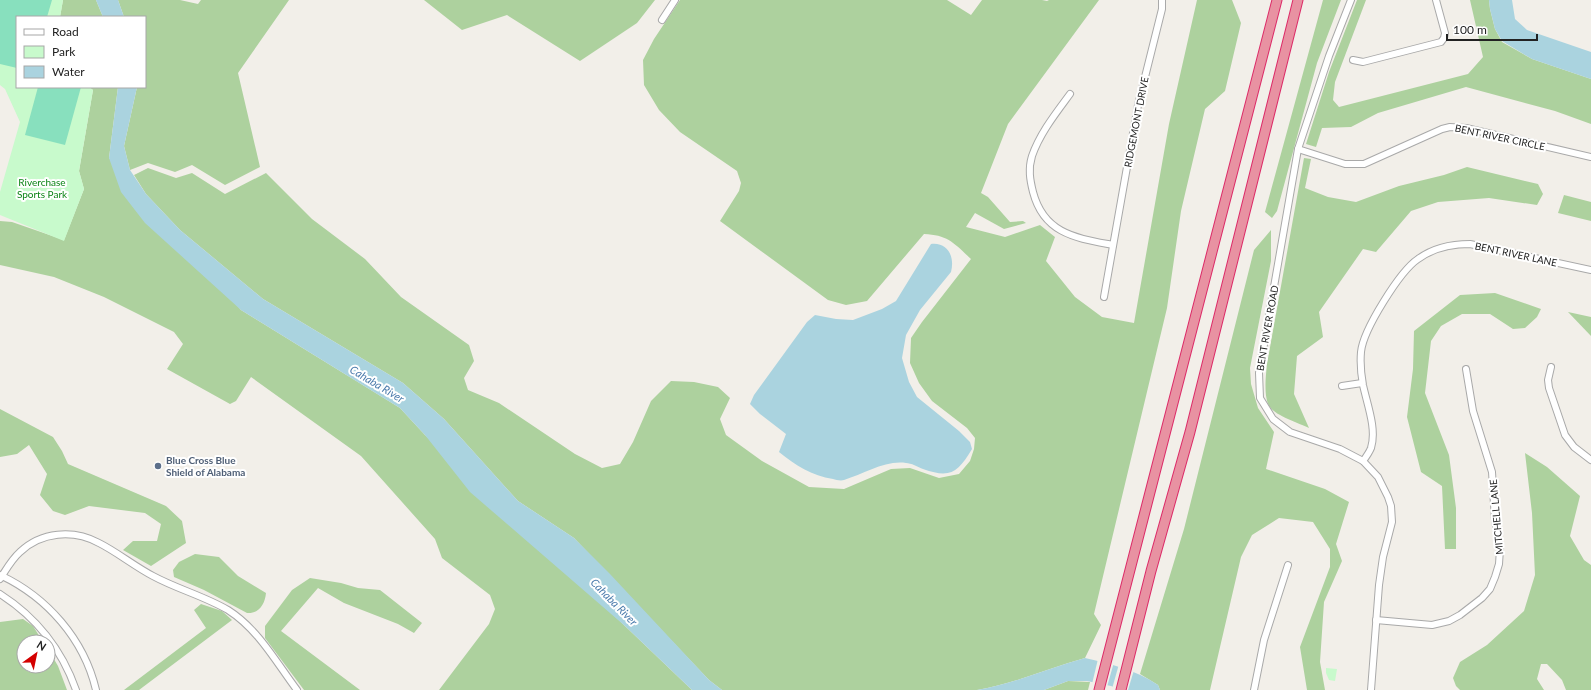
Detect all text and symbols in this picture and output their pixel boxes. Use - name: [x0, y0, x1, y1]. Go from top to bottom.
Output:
- legend: [16, 16, 146, 88]
- scale bar: [1447, 16, 1537, 42]
- text: 100 m: [1453, 22, 1487, 37]
- text: Road: [52, 24, 79, 39]
- text: Park: [52, 44, 76, 59]
- text: Water: [52, 64, 85, 79]
- street label: RIDGEMONT DRIVE: [1121, 75, 1151, 168]
- street label: BENT RIVER CIRCLE: [1454, 122, 1546, 152]
- park label: Riverchase Sports Park: [17, 176, 68, 200]
- street label: BENT RIVER LANE: [1474, 239, 1558, 269]
- street label: BENT RIVER ROAD: [1254, 284, 1281, 372]
- water label: Cahaba River: [348, 362, 407, 405]
- place label: Blue Cross Blue Shield of Alabama: [166, 454, 245, 478]
- marker: Blue Cross Blue Shield of Alabama: [153, 461, 163, 471]
- street label: MITCHELL LANE: [1487, 479, 1505, 555]
- water label: Cahaba River: [588, 576, 641, 628]
- north arrow: [16, 634, 56, 674]
- text: N: [35, 637, 49, 653]

